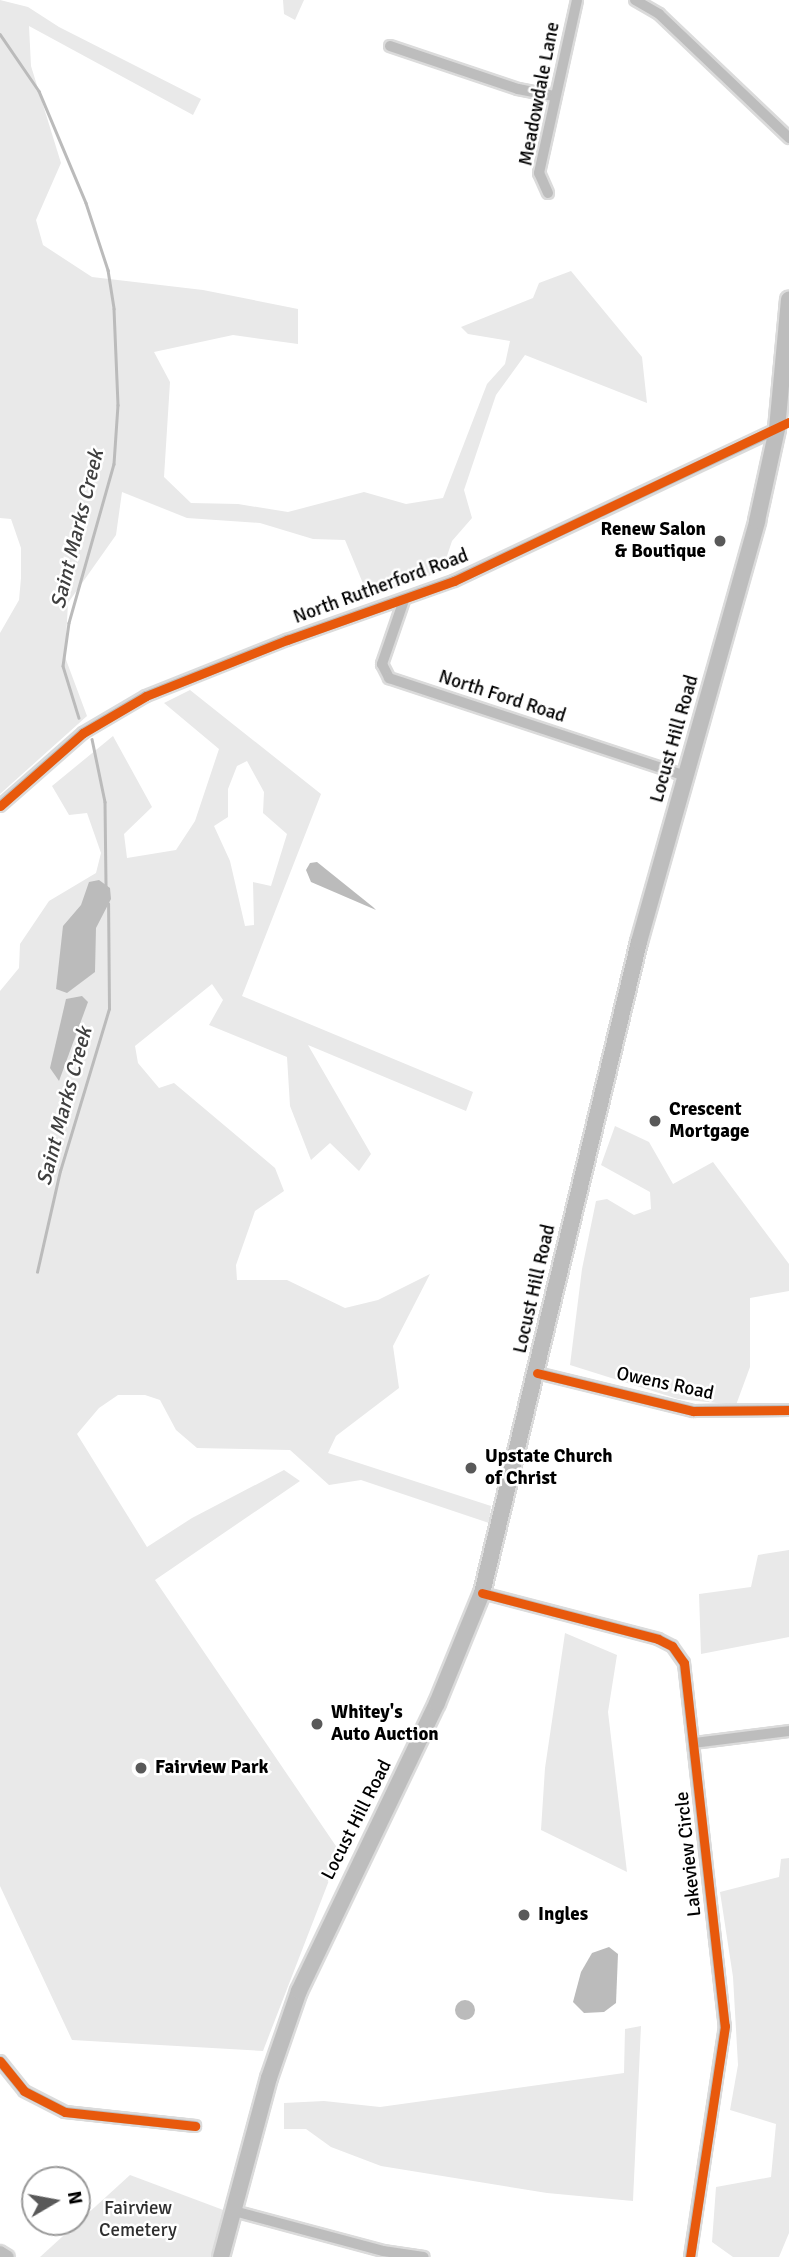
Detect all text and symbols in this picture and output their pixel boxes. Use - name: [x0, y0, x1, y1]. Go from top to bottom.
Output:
- street label: Meadowdale Lane: [515, 20, 565, 168]
- water label: Saint Marks Creek: [45, 447, 109, 611]
- place label: Renew Salon & Boutique: [601, 519, 706, 563]
- marker: Renew Salon & Boutique: [712, 533, 728, 549]
- street label: North Rutherford Road: [290, 545, 472, 629]
- street label: North Ford Road: [436, 666, 568, 728]
- street label: Locust Hill Road: [646, 673, 704, 805]
- water label: Saint Marks Creek: [31, 1024, 97, 1188]
- place label: Crescent Mortgage: [669, 1099, 750, 1143]
- marker: Crescent Mortgage: [647, 1113, 663, 1129]
- street label: Locust Hill Road: [509, 1222, 561, 1356]
- street label: Owens Road: [614, 1363, 716, 1405]
- place label: Upstate Church of Christ: [485, 1446, 613, 1490]
- marker: Upstate Church of Christ: [463, 1460, 479, 1476]
- place label: Whitey's Auto Auction: [331, 1702, 439, 1746]
- marker: Whitey's Auto Auction: [309, 1716, 325, 1732]
- street label: Locust Hill Road: [317, 1756, 397, 1884]
- place label: Fairview Park: [155, 1757, 268, 1779]
- marker: Fairview Park: [133, 1760, 149, 1776]
- street label: Lakeview Circle: [671, 1790, 707, 1918]
- place label: Ingles: [538, 1904, 588, 1926]
- marker: Ingles: [516, 1907, 532, 1923]
- north arrow: [21, 2166, 91, 2236]
- text: N: [62, 2189, 88, 2206]
- park label: Fairview Cemetery: [99, 2198, 177, 2242]

